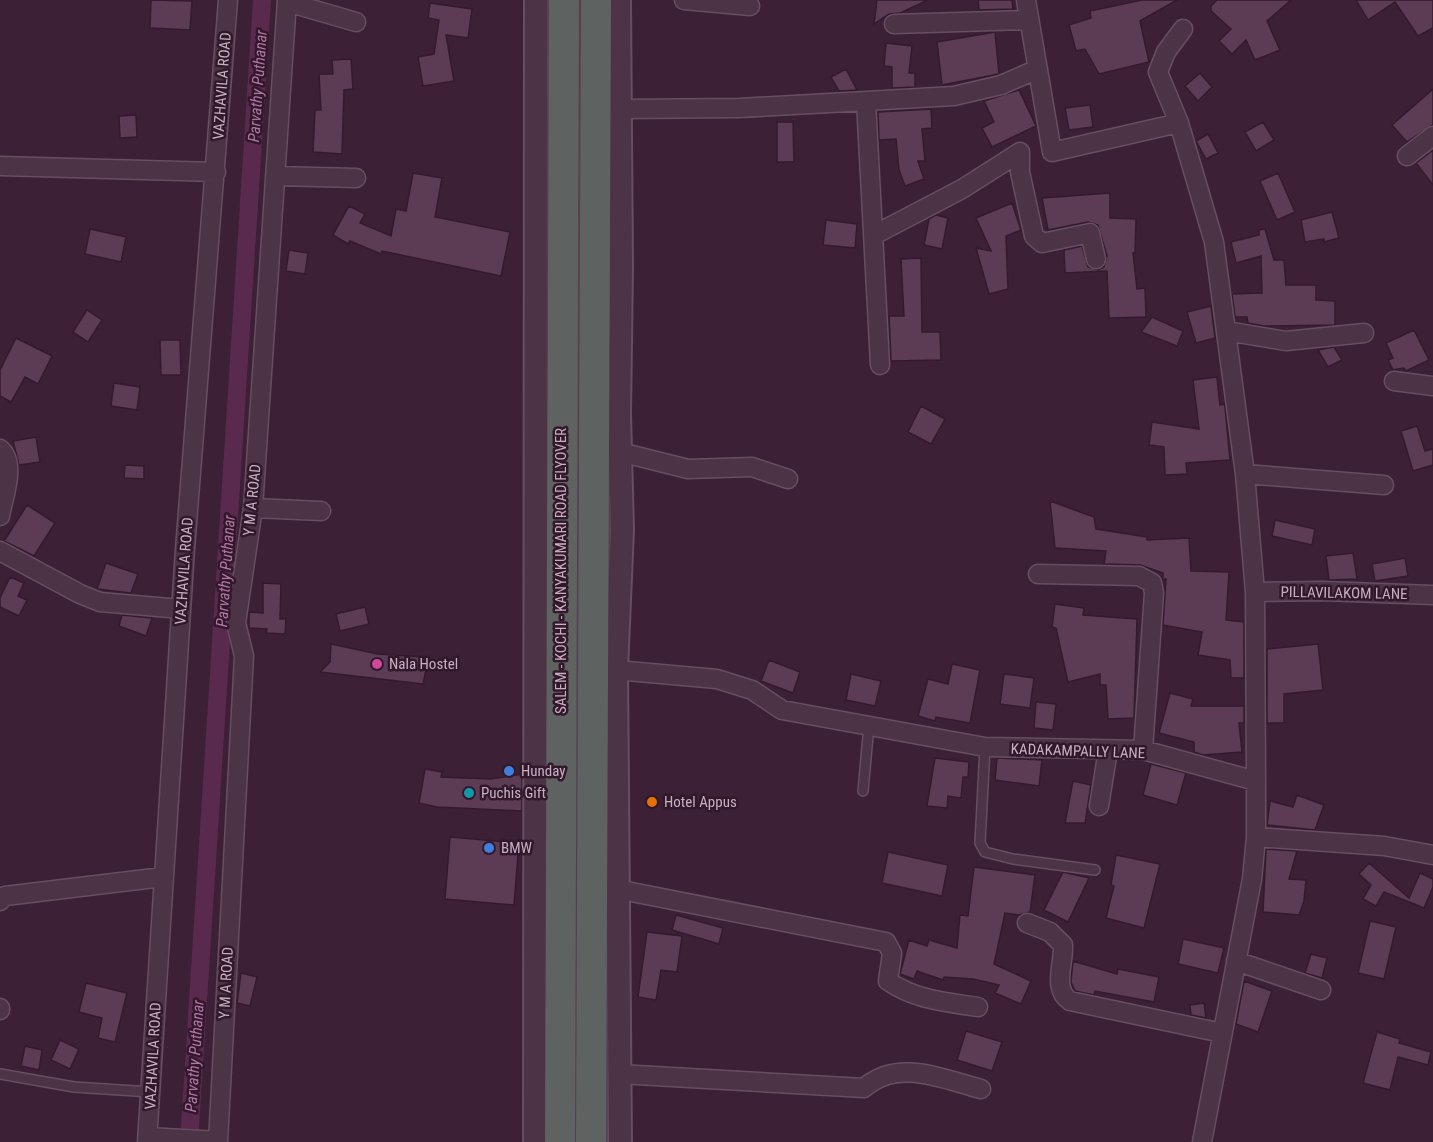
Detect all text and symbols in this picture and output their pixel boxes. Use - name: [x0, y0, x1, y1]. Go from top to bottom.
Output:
- water label: Parvathy Puthanar: [244, 28, 271, 143]
- street label: VAZHAVILA ROAD: [209, 32, 235, 140]
- street label: SALEM - KOCHI - KANYAKUMARI ROAD FLYOVER: [552, 428, 570, 714]
- street label: Y M A ROAD: [239, 463, 265, 537]
- water label: Parvathy Puthanar: [212, 513, 239, 628]
- street label: VAZHAVILA ROAD: [171, 517, 197, 625]
- street label: PILLAVILAKOM LANE: [1280, 583, 1408, 603]
- place label: Nala Hostel: [389, 655, 458, 673]
- marker: Nala Hostel: [370, 657, 384, 671]
- street label: KADAKAMPALLY LANE: [1010, 740, 1146, 762]
- place label: Hunday: [521, 762, 566, 780]
- marker: Hunday: [502, 764, 516, 778]
- place label: Puchis Gift: [481, 784, 546, 802]
- marker: Puchis Gift: [462, 786, 476, 800]
- place label: Hotel Appus: [664, 793, 737, 811]
- marker: Hotel Appus: [645, 795, 659, 809]
- place label: BMW: [501, 839, 533, 857]
- marker: BMW: [482, 841, 496, 855]
- street label: Y M A ROAD: [215, 946, 237, 1020]
- water label: Parvathy Puthanar: [181, 998, 208, 1113]
- street label: VAZHAVILA ROAD: [141, 1002, 165, 1110]

